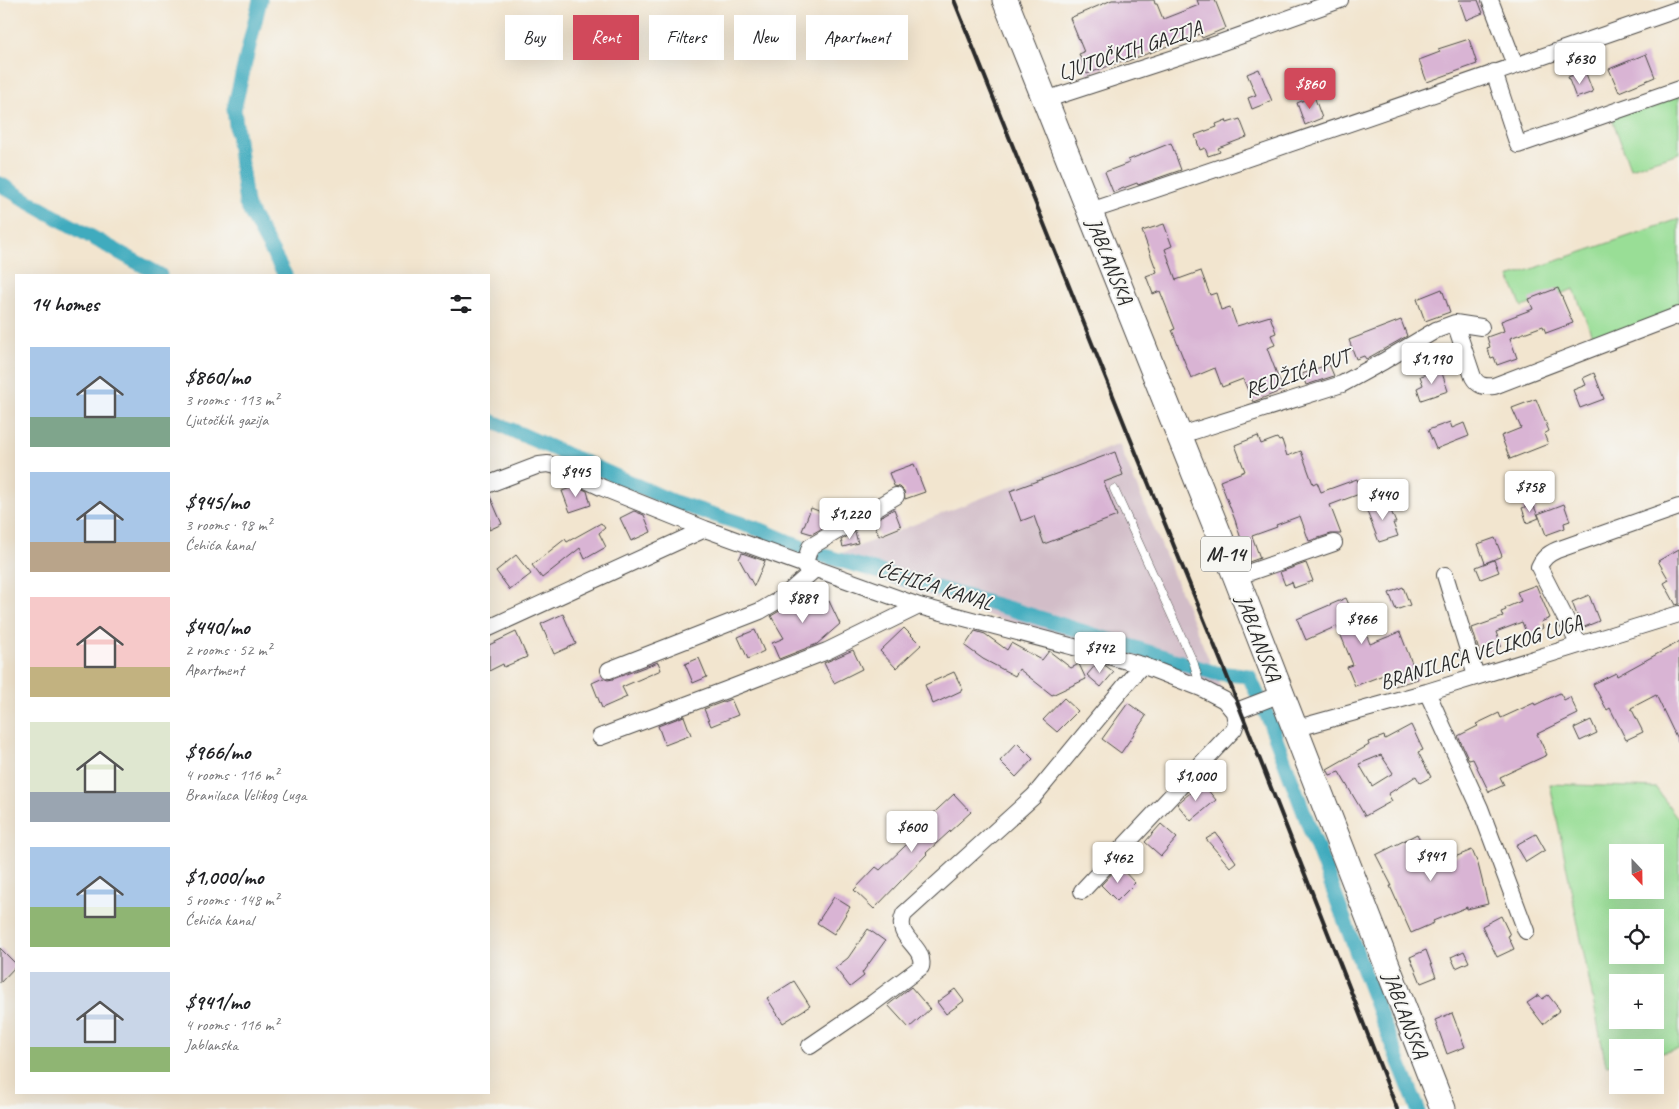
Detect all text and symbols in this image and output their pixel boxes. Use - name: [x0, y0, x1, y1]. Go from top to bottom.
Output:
- street label: LJUTOČKIH GAZIJA: [1055, 14, 1206, 85]
- chip: Buy: [505, 15, 563, 60]
- chip: Rent: [573, 15, 639, 60]
- chip: Filters: [649, 15, 724, 60]
- chip: New: [734, 15, 796, 60]
- chip: Apartment: [806, 15, 908, 60]
- pin: $630: [1550, 42, 1610, 85]
- text: $630: [1565, 49, 1595, 69]
- pin: $860: [1280, 68, 1340, 110]
- text: $860: [1295, 74, 1325, 94]
- street label: JABLANSKA: [1081, 213, 1139, 308]
- icon: filters: [447, 290, 475, 318]
- text: 14 homes: [30, 291, 99, 317]
- street label: REDŽIĆA PUT: [1241, 341, 1358, 403]
- pin: $1,190: [1391, 342, 1473, 385]
- text: $1,190: [1413, 349, 1451, 369]
- text: $860/mo: [185, 364, 250, 390]
- icon: home: [70, 367, 130, 427]
- text: 3 rooms · 113 m²: [185, 390, 279, 410]
- text: Ljutočkih gazija: [185, 410, 268, 430]
- pin: $945: [546, 456, 606, 498]
- text: $945: [562, 462, 590, 482]
- pin: $758: [1500, 470, 1560, 513]
- text: $758: [1516, 477, 1544, 497]
- pin: $440: [1353, 478, 1413, 521]
- text: $440: [1369, 485, 1397, 505]
- text: $945/mo: [185, 489, 249, 515]
- icon: home: [70, 492, 130, 552]
- pin: $1,220: [809, 498, 891, 540]
- text: $1,220: [830, 504, 870, 524]
- text: 3 rooms · 98 m²: [185, 515, 271, 535]
- text: Ćehića kanal: [185, 535, 254, 555]
- road number: M-14: [1201, 536, 1251, 572]
- street label: ĆEHIĆA KANAL: [874, 556, 997, 616]
- pin: $889: [773, 582, 833, 624]
- text: $889: [789, 588, 817, 608]
- street label: JABLANSKA: [1230, 590, 1288, 685]
- pin: $966: [1332, 602, 1392, 645]
- text: $966: [1347, 609, 1377, 629]
- street label: BRANILACA VELIKOG LUGA: [1377, 609, 1586, 695]
- text: $440/mo: [185, 614, 250, 640]
- icon: home: [70, 617, 130, 677]
- pin: $742: [1070, 632, 1130, 674]
- text: $742: [1086, 638, 1114, 658]
- text: 2 rooms · 52 m²: [185, 640, 271, 660]
- text: Apartment: [185, 660, 244, 680]
- text: $966/mo: [185, 739, 250, 765]
- icon: home: [70, 742, 130, 802]
- pin: $1,000: [1155, 760, 1237, 802]
- text: 4 rooms · 116 m²: [185, 765, 279, 785]
- text: $1,000: [1176, 766, 1216, 786]
- text: Branilaca Velikog Luga: [185, 785, 306, 805]
- pin: $600: [882, 810, 942, 853]
- text: $600: [897, 817, 927, 837]
- pin: $941: [1401, 840, 1461, 882]
- pin: $462: [1088, 842, 1148, 884]
- north arrow: [1609, 844, 1664, 899]
- map controls: [1609, 844, 1664, 1094]
- text: $941: [1417, 846, 1445, 866]
- text: $462: [1103, 848, 1133, 868]
- text: $1,000/mo: [185, 864, 263, 890]
- icon: home: [70, 867, 130, 927]
- text: 5 rooms · 148 m²: [185, 890, 279, 910]
- button: locate: [1609, 909, 1664, 964]
- text: Ćehića kanal: [185, 910, 254, 930]
- street label: JABLANSKA: [1377, 967, 1435, 1062]
- button: +: [1609, 974, 1664, 1029]
- text: $941/mo: [185, 989, 249, 1015]
- icon: home: [70, 992, 130, 1052]
- text: 4 rooms · 116 m²: [185, 1015, 279, 1035]
- text: Jablanska: [185, 1035, 238, 1055]
- button: −: [1609, 1039, 1664, 1094]

